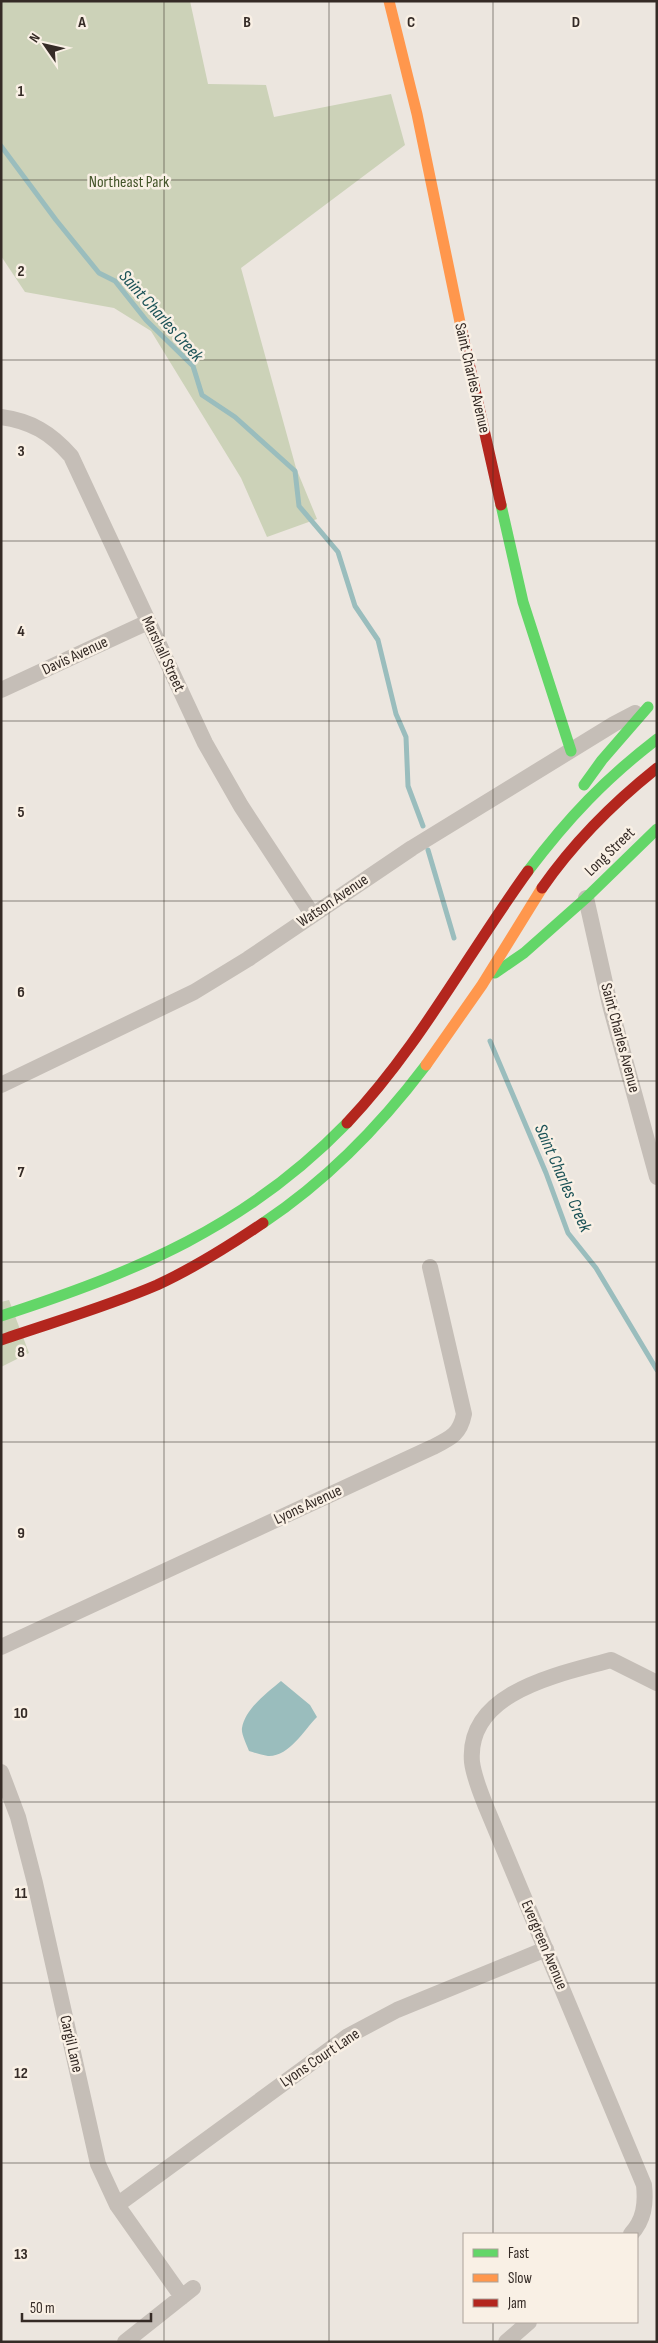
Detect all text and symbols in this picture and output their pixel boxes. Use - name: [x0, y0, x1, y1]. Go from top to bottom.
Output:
- text: A: [77, 13, 86, 32]
- text: B: [243, 13, 251, 32]
- text: C: [407, 13, 415, 32]
- text: D: [572, 13, 580, 32]
- north arrow: [20, 20, 70, 70]
- text: N: [25, 30, 44, 46]
- text: 1: [18, 82, 25, 101]
- park label: Northeast Park: [89, 173, 169, 192]
- text: 2: [17, 262, 25, 281]
- water label: Saint Charles Creek: [114, 266, 208, 367]
- street label: Saint Charles Avenue: [450, 321, 494, 435]
- text: 3: [17, 442, 25, 461]
- street label: Marshall Street: [137, 613, 189, 695]
- text: 4: [17, 622, 25, 641]
- street label: Davis Avenue: [39, 633, 111, 679]
- text: 5: [17, 803, 25, 822]
- street label: Long Street: [581, 824, 639, 880]
- street label: Watson Avenue: [294, 870, 372, 932]
- street label: Saint Charles Avenue: [596, 981, 644, 1095]
- text: 6: [17, 983, 25, 1002]
- water label: Saint Charles Creek: [530, 1121, 597, 1236]
- text: 7: [18, 1163, 25, 1182]
- text: 8: [17, 1343, 25, 1362]
- street label: Lyons Avenue: [271, 1481, 345, 1529]
- text: 9: [17, 1524, 25, 1543]
- text: 10: [14, 1704, 28, 1723]
- text: 11: [15, 1884, 28, 1903]
- street label: Evergreen Avenue: [517, 1897, 571, 1993]
- street label: Cargil Lane: [55, 2014, 87, 2074]
- street label: Lyons Court Lane: [277, 2024, 363, 2092]
- text: 12: [14, 2064, 28, 2083]
- legend: [463, 2233, 638, 2323]
- text: Fast: [508, 2244, 530, 2263]
- text: 13: [14, 2245, 28, 2264]
- text: Slow: [508, 2269, 532, 2288]
- scale bar: [22, 2290, 151, 2322]
- text: Jam: [507, 2294, 526, 2313]
- text: 50 m: [30, 2299, 55, 2318]

